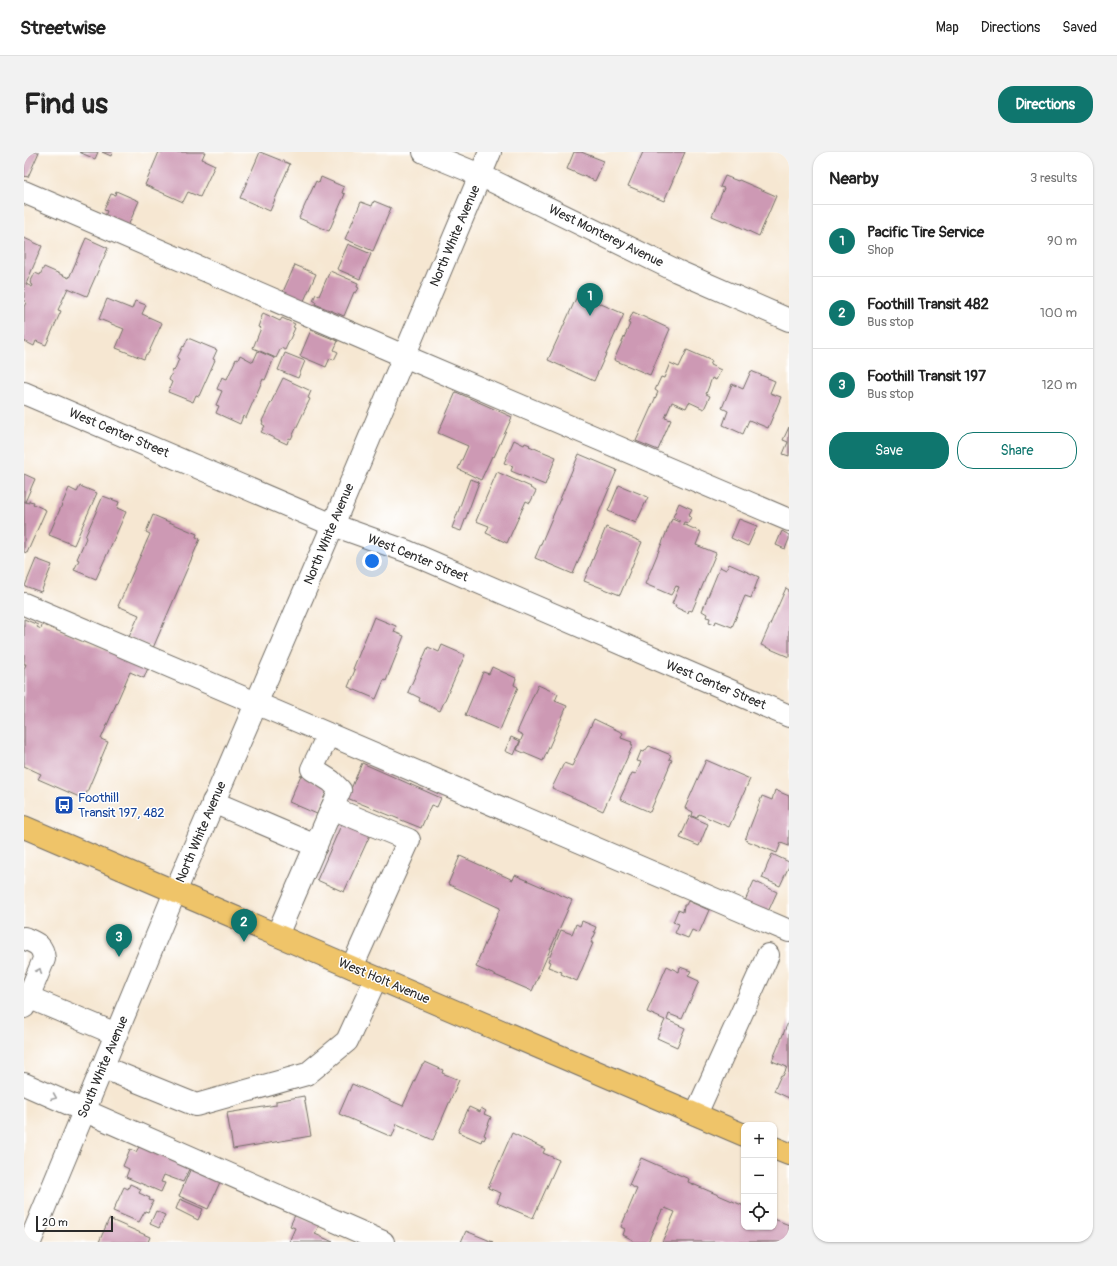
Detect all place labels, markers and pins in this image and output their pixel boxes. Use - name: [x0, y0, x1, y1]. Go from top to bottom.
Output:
- pin: 1: [577, 283, 603, 316]
- place label: Foothill Transit 197, 482: [78, 790, 165, 821]
- bus stop icon: Foothill Transit 197, 482: [53, 794, 75, 816]
- pin: 2: [231, 909, 257, 942]
- pin: 3: [106, 924, 132, 957]

